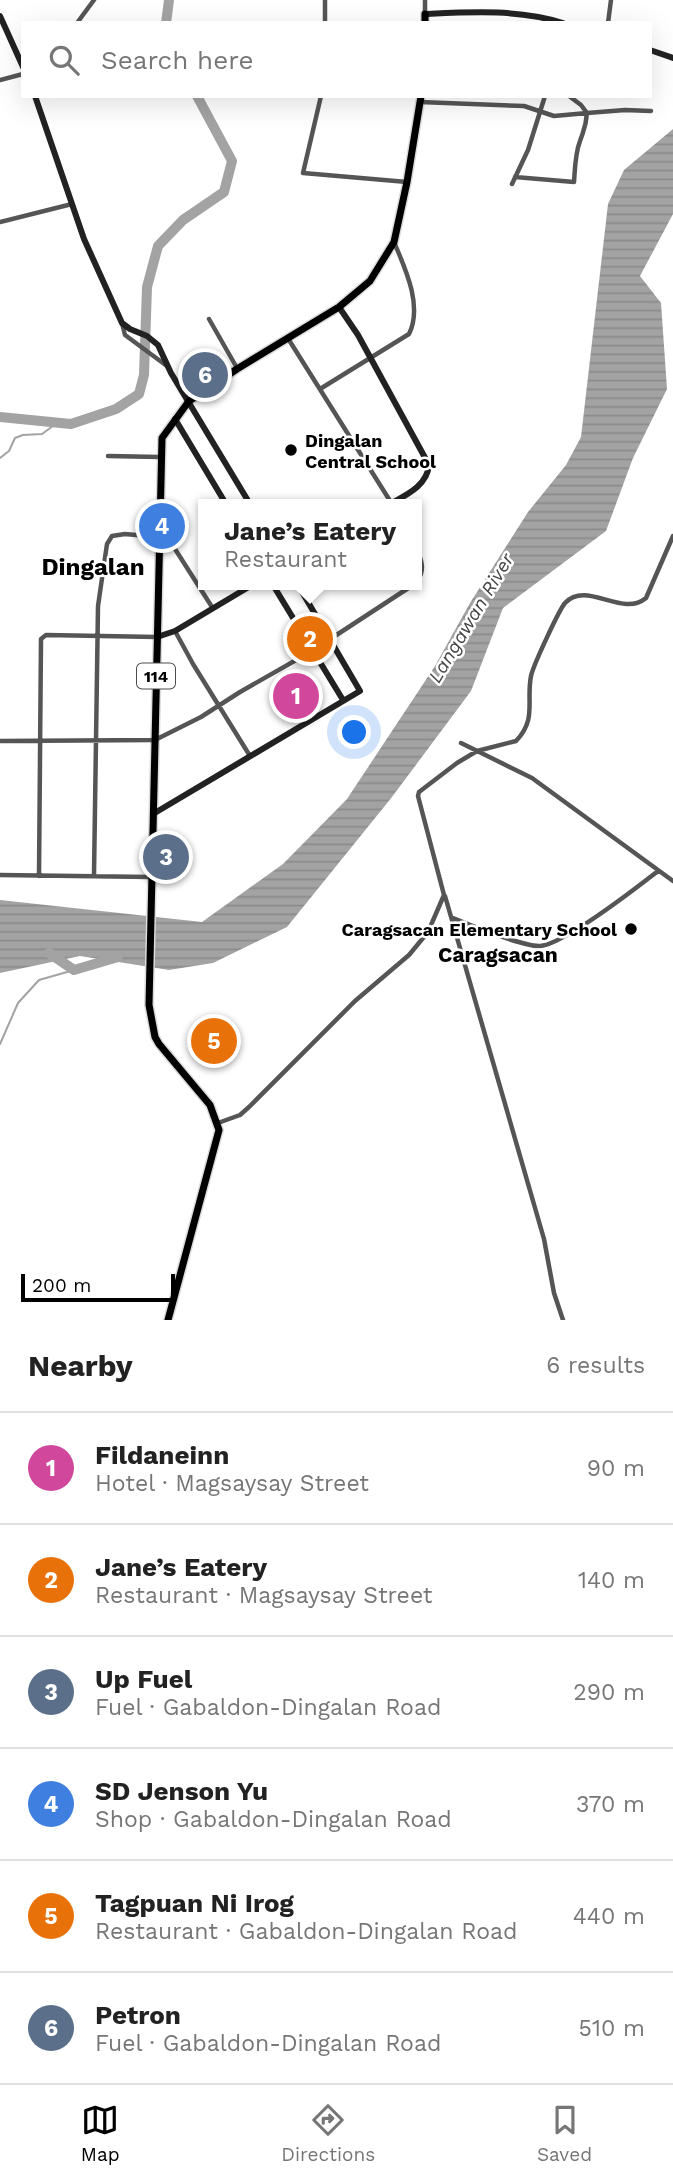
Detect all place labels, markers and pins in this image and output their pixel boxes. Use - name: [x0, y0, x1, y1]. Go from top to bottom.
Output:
- pin: 6: [182, 349, 228, 401]
- place label: Dingalan Central School: [305, 430, 436, 472]
- marker: Dingalan Central School: [283, 442, 299, 458]
- pin: 4: [139, 500, 185, 552]
- pin: 2: [287, 613, 333, 665]
- pin: 1: [273, 670, 319, 722]
- pin: 3: [143, 831, 189, 883]
- place label: Caragsacan Elementary School: [342, 919, 617, 940]
- marker: Caragsacan Elementary School: [623, 921, 639, 937]
- pin: 5: [191, 1015, 237, 1067]

